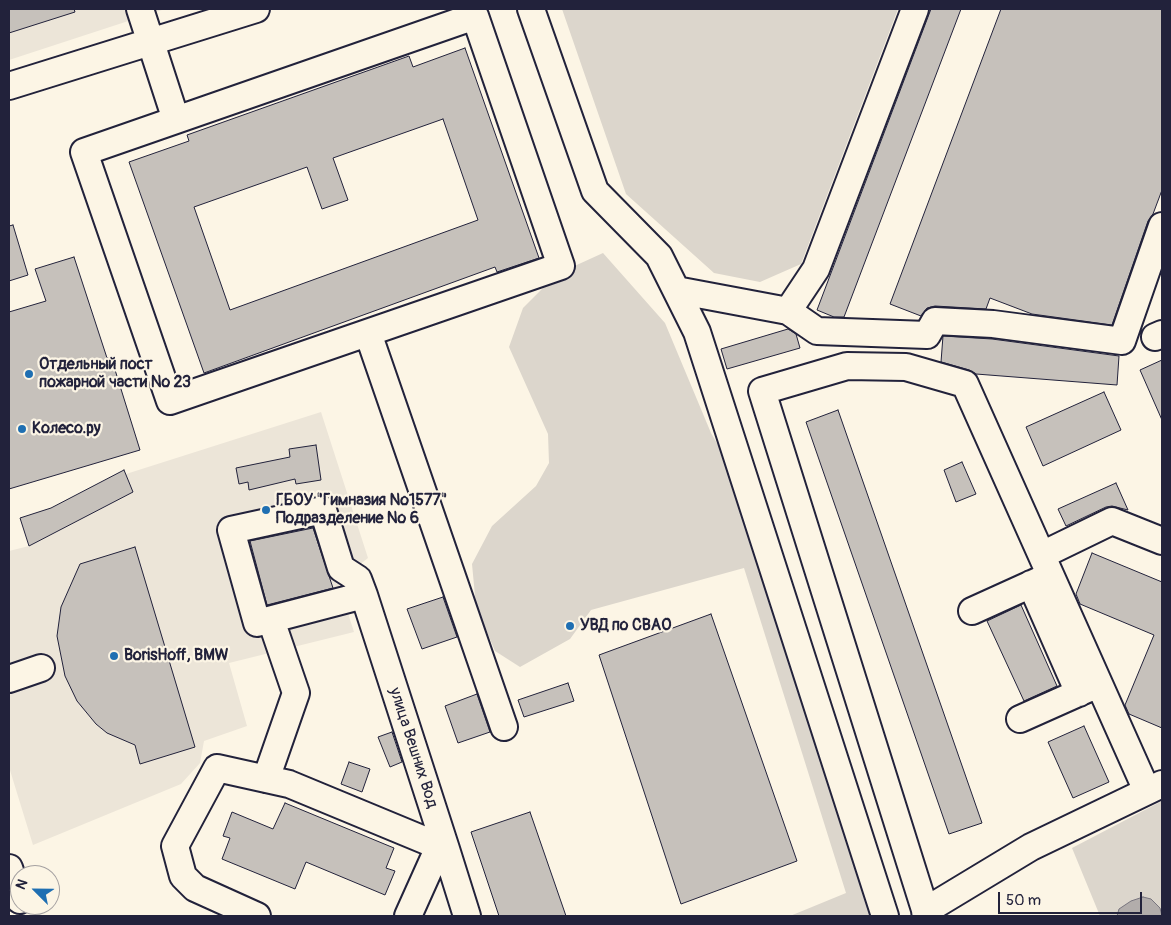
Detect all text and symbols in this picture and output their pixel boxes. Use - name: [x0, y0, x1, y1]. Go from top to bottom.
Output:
- place label: Отдельный пост пожарной части № 23: [39, 355, 191, 393]
- marker: Отдельный пост пожарной части № 23: [23, 368, 35, 380]
- place label: Колесо.ру: [32, 419, 101, 439]
- marker: Колесо.ру: [16, 423, 28, 435]
- place label: ГБОУ "Гимназия №1577" Подразделение № 6: [276, 491, 447, 529]
- marker: ГБОУ "Гимназия №1577" Подразделение № 6: [260, 504, 272, 516]
- place label: УВД по СВАО: [580, 616, 671, 636]
- marker: УВД по СВАО: [564, 620, 576, 632]
- place label: BorisHoff, BMW: [124, 646, 228, 666]
- marker: BorisHoff, BMW: [108, 650, 120, 662]
- street label: улица Вешних Вод: [384, 685, 442, 811]
- north arrow: [10, 865, 60, 915]
- text: N: [12, 877, 31, 892]
- scale bar: [1001, 882, 1145, 914]
- text: 50 m: [1006, 891, 1041, 910]

